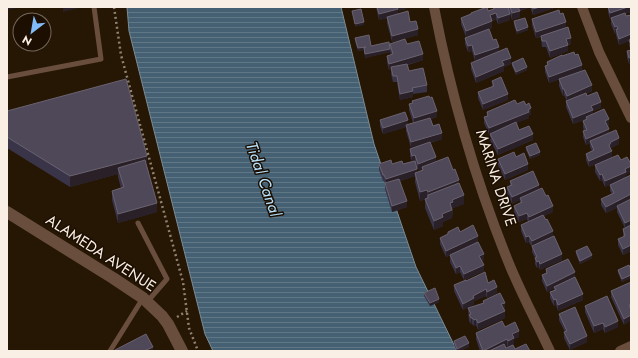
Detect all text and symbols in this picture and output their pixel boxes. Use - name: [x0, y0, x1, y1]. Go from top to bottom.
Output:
- north arrow: [12, 12, 52, 52]
- text: N: [19, 31, 35, 50]
- street label: MARINA DRIVE: [470, 127, 522, 229]
- water label: Tidal Canal: [240, 139, 287, 221]
- street label: ALAMEDA AVENUE: [42, 209, 160, 297]

